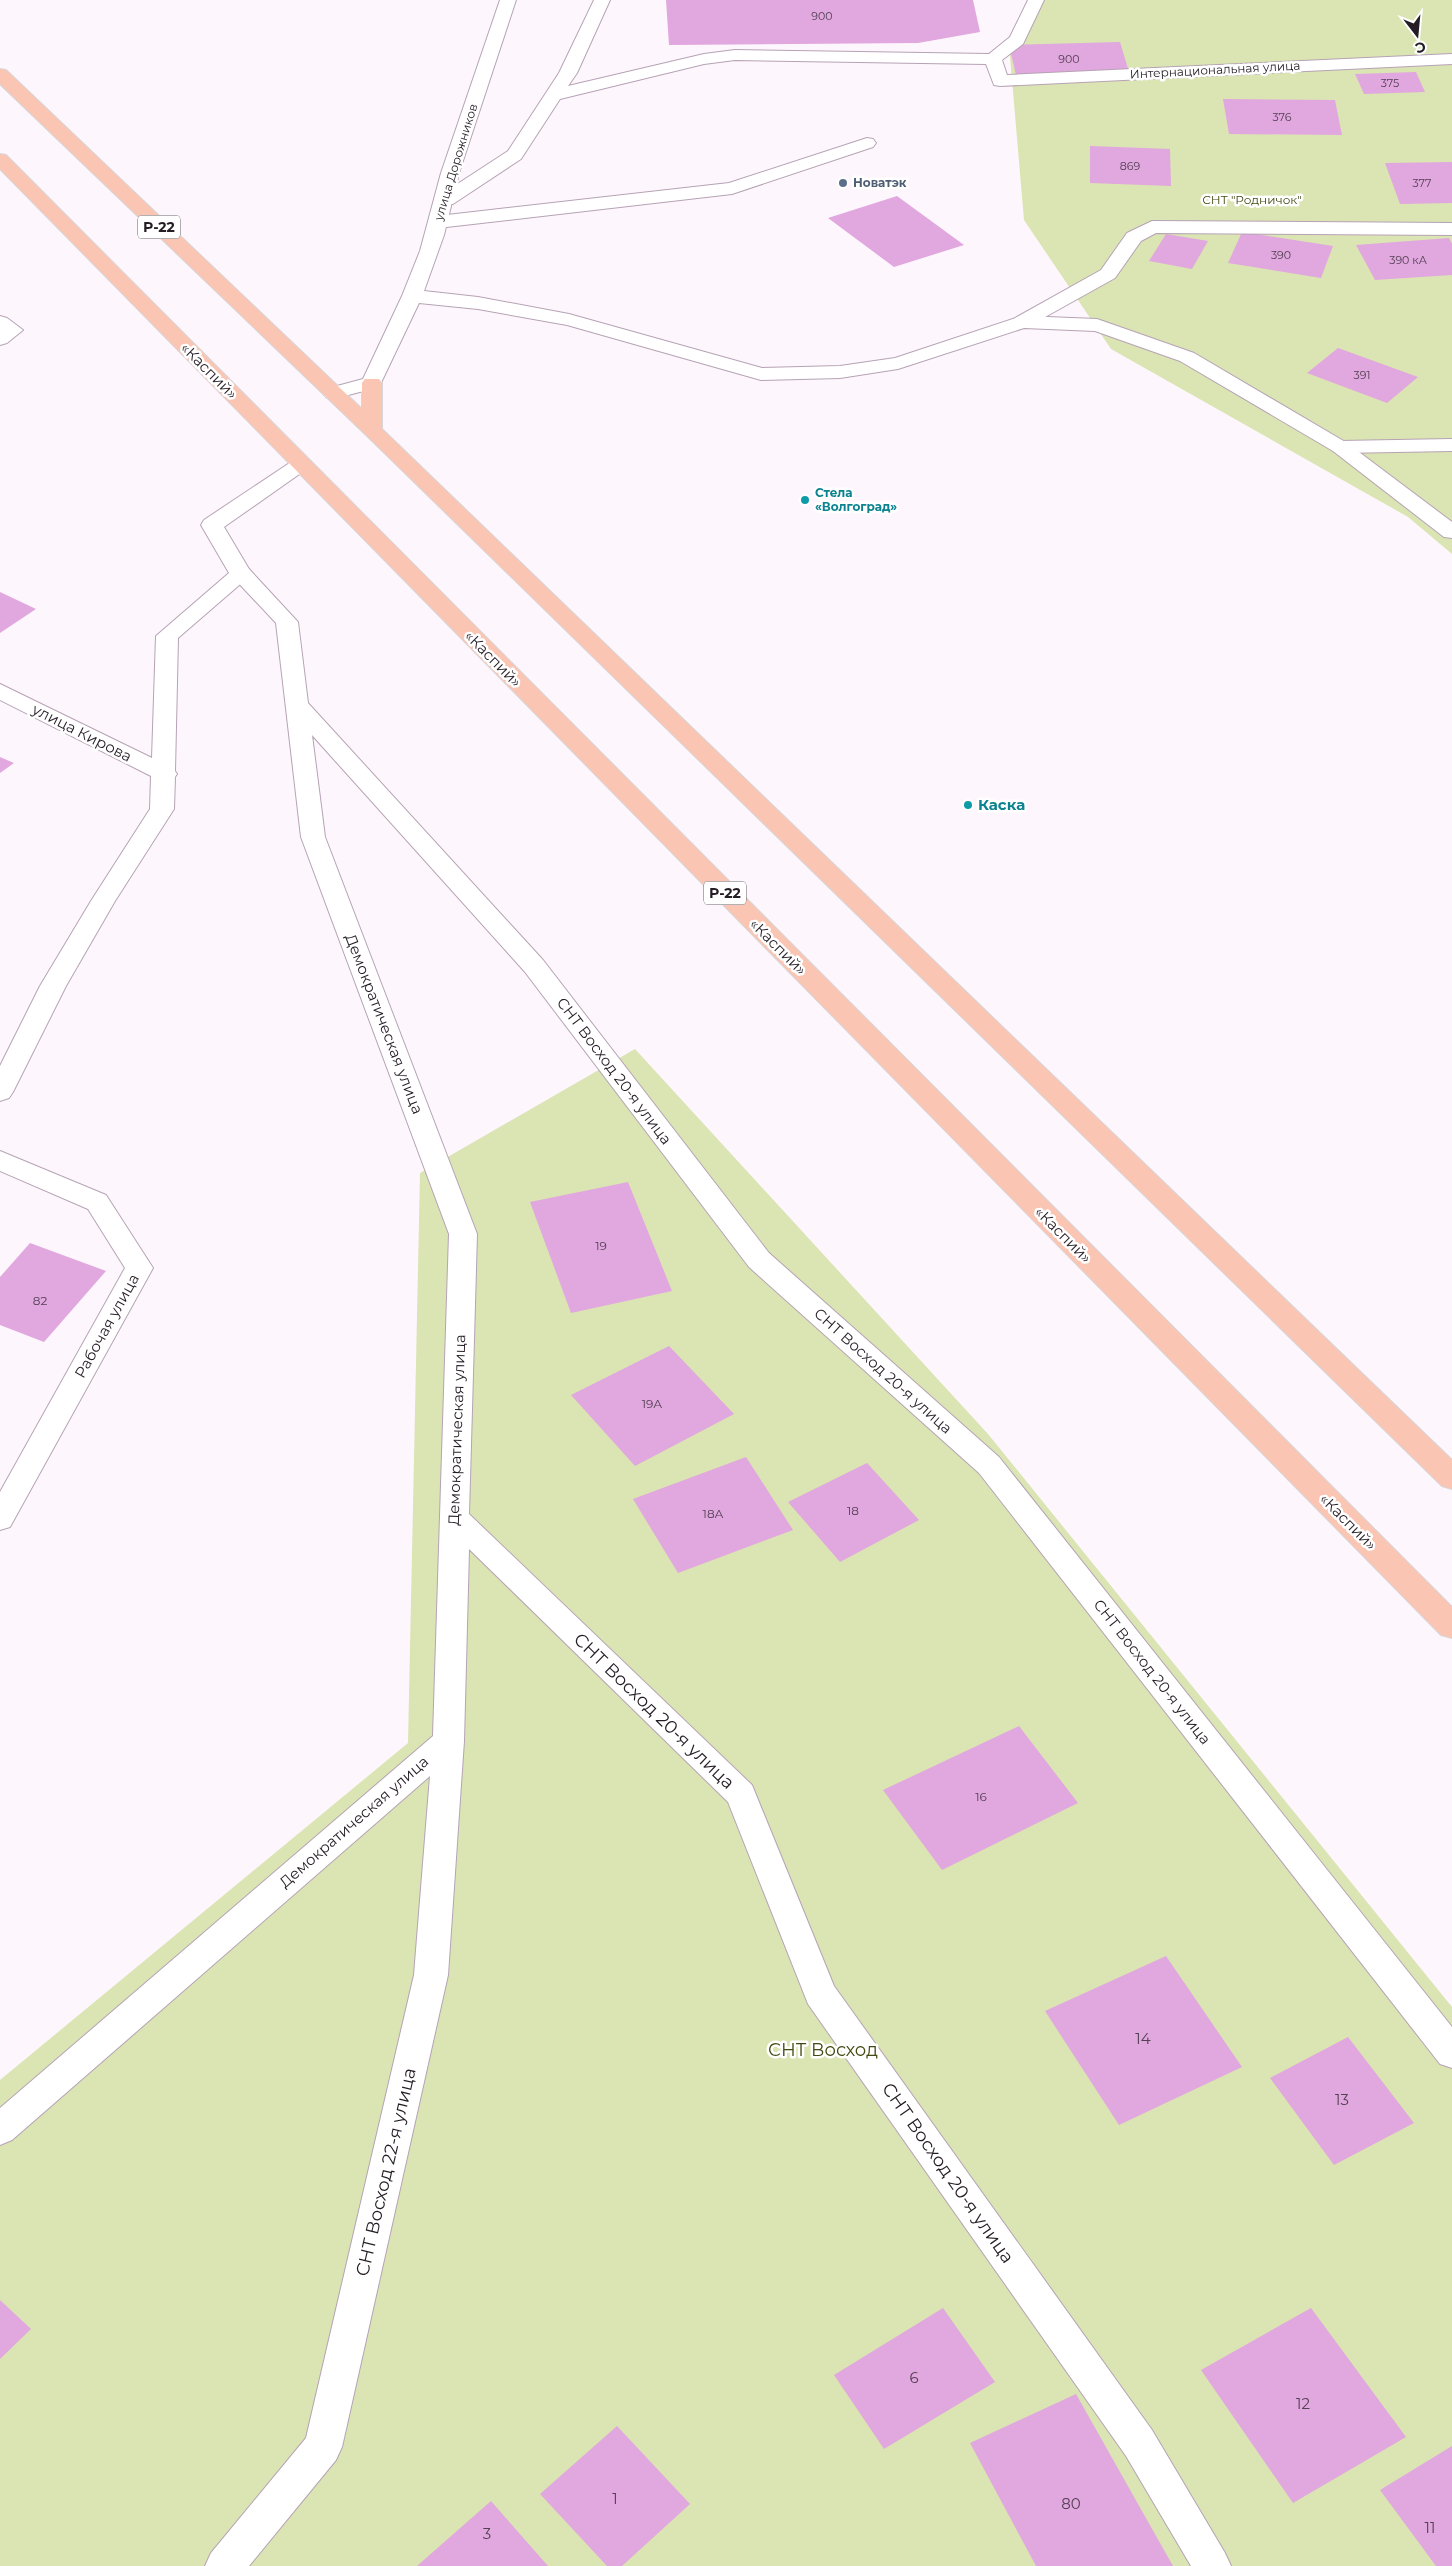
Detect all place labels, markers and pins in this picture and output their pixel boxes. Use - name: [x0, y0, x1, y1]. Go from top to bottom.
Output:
- place label: Новатэк: [853, 175, 907, 190]
- marker: Новатэк: [837, 177, 849, 189]
- place label: Стела «Волгоград»: [815, 485, 897, 514]
- marker: Стела «Волгоград»: [799, 494, 811, 506]
- place label: Каска: [978, 795, 1025, 814]
- marker: Каска: [962, 799, 974, 811]

